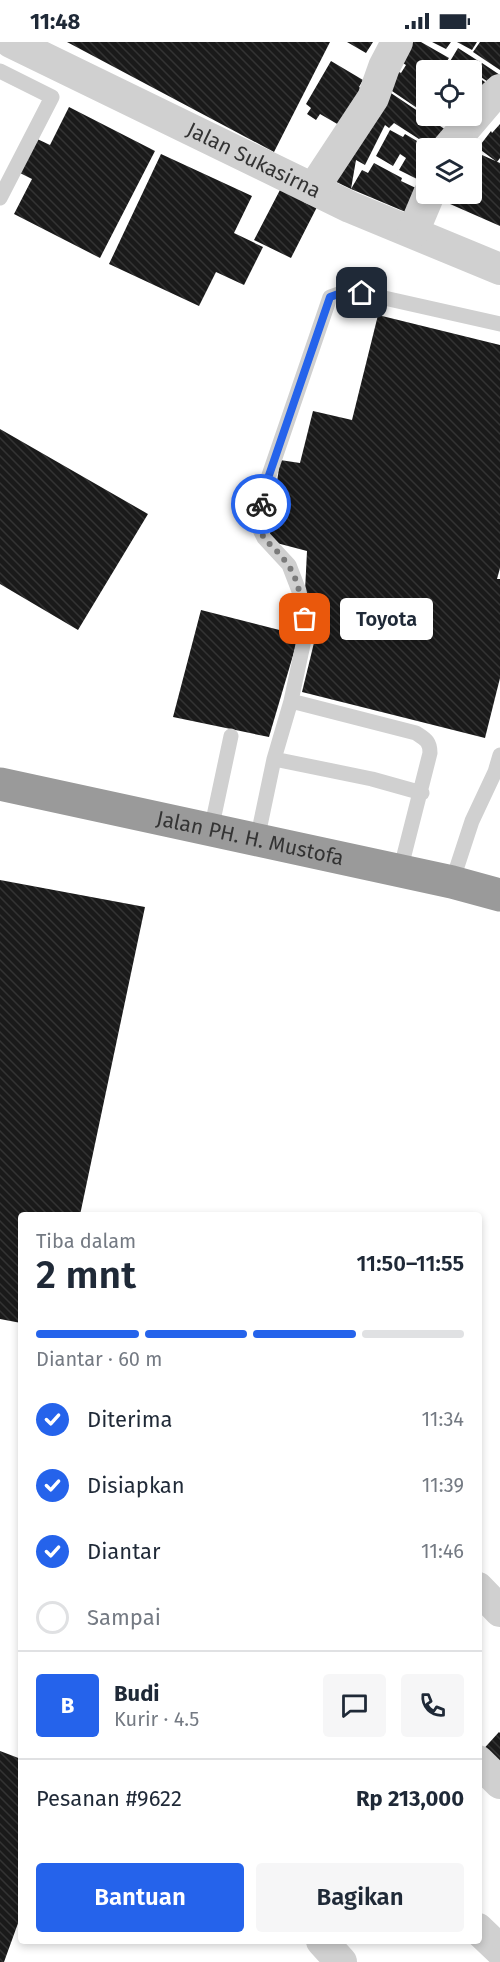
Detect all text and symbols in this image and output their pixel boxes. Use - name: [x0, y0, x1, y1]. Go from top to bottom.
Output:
- text: 11:48: [30, 8, 80, 35]
- map controls: [416, 60, 482, 204]
- button: locate: [416, 60, 482, 126]
- street label: Jalan Sukasirna: [182, 117, 325, 204]
- button: layers: [416, 138, 482, 204]
- pin: [336, 267, 387, 318]
- icon: home: [345, 276, 378, 309]
- courier: [231, 474, 291, 534]
- icon: bike: [245, 488, 278, 521]
- pin: [279, 593, 330, 644]
- callout: Toyota: [341, 598, 434, 640]
- icon: bag: [288, 602, 321, 635]
- text: Toyota: [356, 607, 417, 631]
- street label: Jalan PH. H. Mustofa: [154, 805, 346, 871]
- text: Tiba dalam: [36, 1229, 136, 1253]
- text: 11:50–11:55: [356, 1250, 464, 1277]
- text: 2 mnt: [36, 1252, 136, 1298]
- text: Diantar · 60 m: [36, 1347, 162, 1371]
- icon: check: [36, 1403, 69, 1436]
- text: Diterima: [87, 1406, 173, 1433]
- text: 11:34: [421, 1407, 464, 1431]
- icon: check: [36, 1469, 69, 1502]
- text: Disiapkan: [87, 1472, 185, 1499]
- text: 11:39: [422, 1473, 464, 1497]
- icon: check: [36, 1535, 69, 1568]
- text: Diantar: [87, 1538, 160, 1565]
- text: 11:46: [421, 1539, 464, 1563]
- text: Sampai: [87, 1604, 161, 1631]
- button: chat: [323, 1674, 386, 1737]
- button: phone: [401, 1674, 464, 1737]
- text: Budi: [114, 1680, 160, 1707]
- text: B: [61, 1692, 74, 1719]
- text: Kurir · 4.5: [114, 1707, 199, 1731]
- text: Pesanan #9622: [36, 1785, 182, 1812]
- text: Rp 213,000: [356, 1785, 464, 1812]
- button: Bantuan: [36, 1863, 244, 1932]
- button: Bagikan: [256, 1863, 464, 1932]

